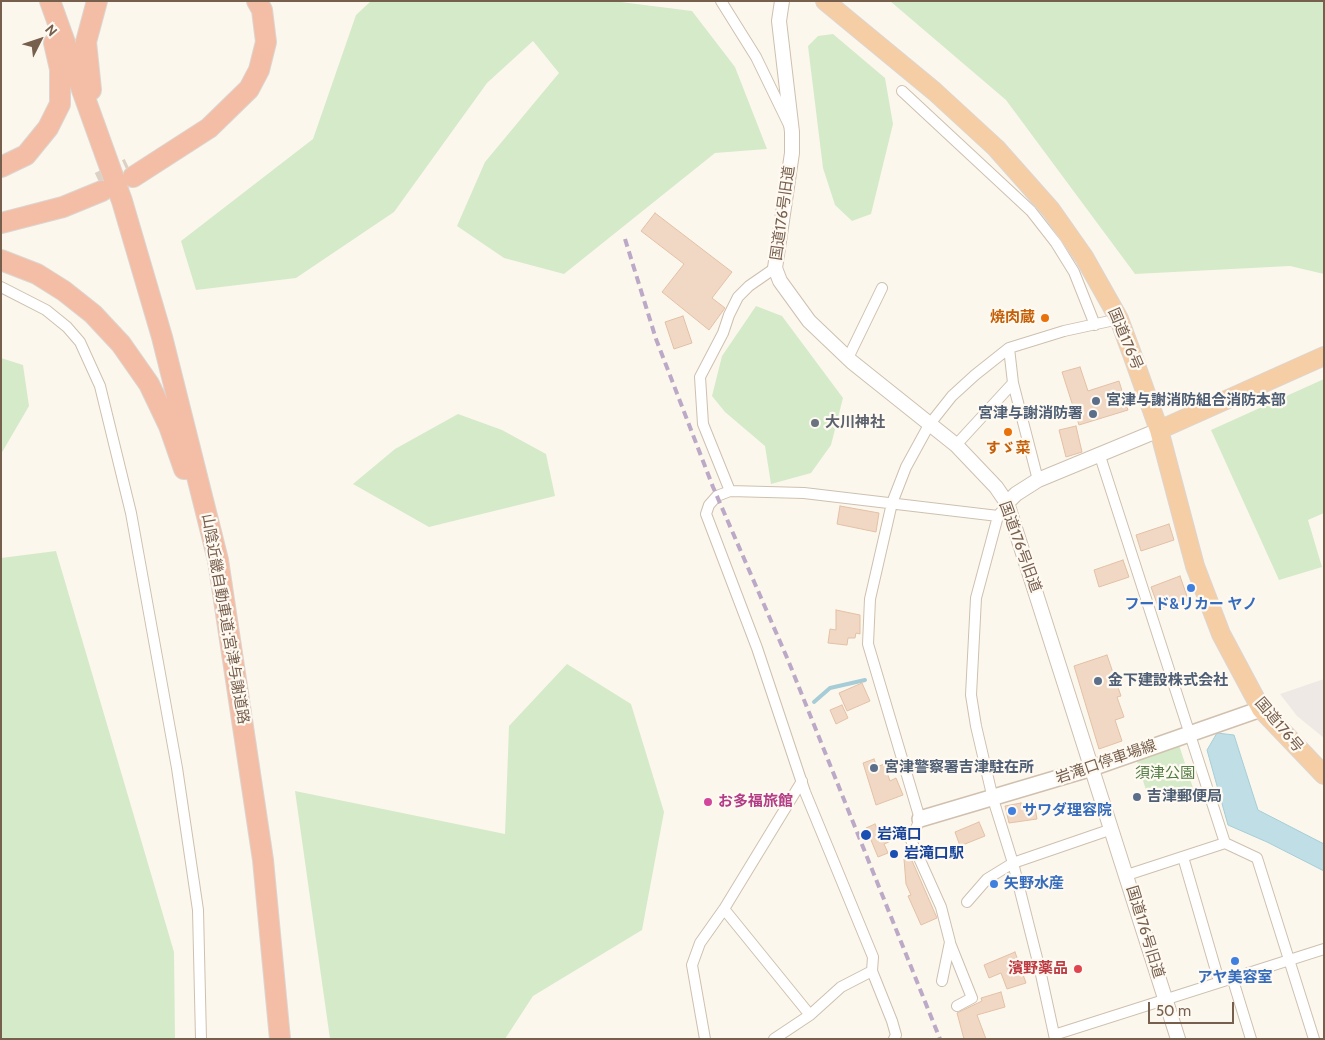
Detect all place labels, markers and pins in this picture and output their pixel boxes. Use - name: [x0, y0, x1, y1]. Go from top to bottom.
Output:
- place label: 焼肉蔵: [990, 309, 1035, 327]
- marker: 焼肉蔵: [1039, 312, 1051, 324]
- place label: 宮津与謝消防組合消防本部: [1106, 392, 1286, 410]
- marker: 宮津与謝消防組合消防本部: [1090, 395, 1102, 407]
- place label: 宮津与謝消防署: [978, 405, 1083, 423]
- marker: 宮津与謝消防署: [1087, 408, 1099, 420]
- place label: 大川神社: [825, 414, 885, 432]
- marker: 大川神社: [809, 417, 821, 429]
- marker: すゞ菜: [1002, 426, 1014, 438]
- place label: すゞ菜: [986, 440, 1030, 458]
- marker: フード&リカー ヤノ: [1185, 582, 1197, 594]
- place label: フード&リカー ヤノ: [1125, 596, 1257, 614]
- place label: 金下建設株式会社: [1108, 672, 1228, 690]
- marker: 金下建設株式会社: [1092, 675, 1104, 687]
- place label: 宮津警察署吉津駐在所: [884, 759, 1034, 777]
- marker: 宮津警察署吉津駐在所: [868, 762, 880, 774]
- place label: 吉津郵便局: [1147, 788, 1222, 806]
- marker: 吉津郵便局: [1131, 791, 1143, 803]
- place label: お多福旅館: [718, 793, 793, 811]
- marker: お多福旅館: [702, 796, 714, 808]
- place label: サワダ理容院: [1022, 802, 1112, 820]
- marker: サワダ理容院: [1006, 805, 1018, 817]
- place label: 岩滝口: [877, 826, 922, 844]
- marker: 岩滝口: [859, 828, 873, 842]
- place label: 岩滝口駅: [904, 845, 964, 863]
- marker: 岩滝口駅: [888, 848, 900, 860]
- place label: 矢野水産: [1004, 875, 1064, 893]
- marker: 矢野水産: [988, 878, 1000, 890]
- marker: アヤ美容室: [1229, 955, 1241, 967]
- place label: 濱野薬品: [1008, 960, 1068, 978]
- marker: 濱野薬品: [1072, 963, 1084, 975]
- place label: アヤ美容室: [1198, 969, 1272, 987]

